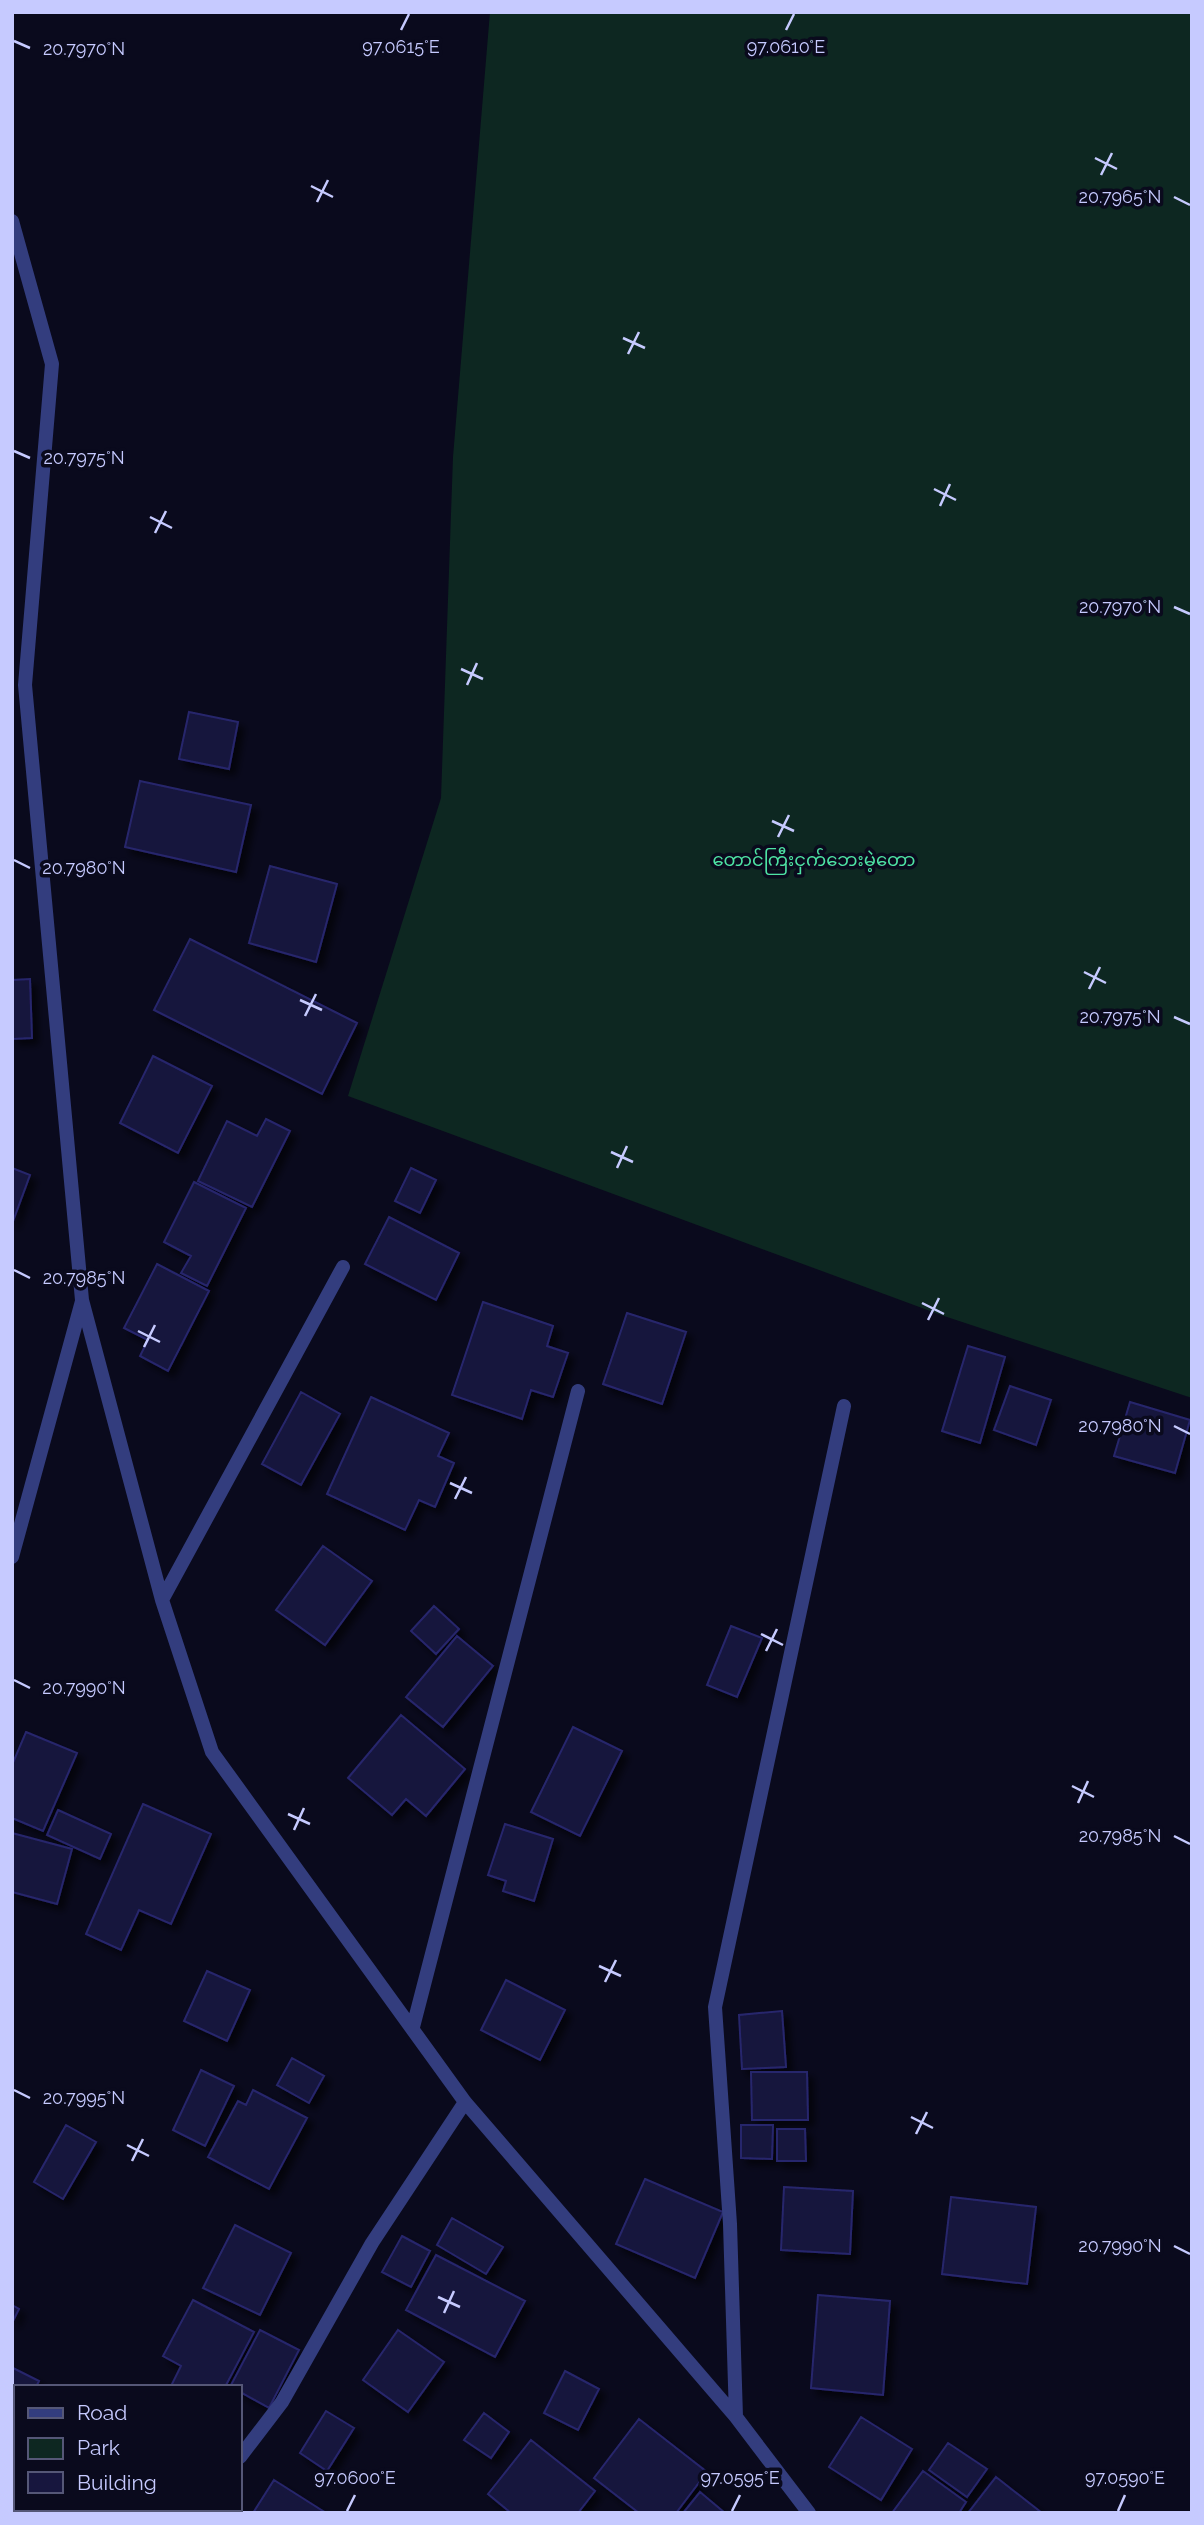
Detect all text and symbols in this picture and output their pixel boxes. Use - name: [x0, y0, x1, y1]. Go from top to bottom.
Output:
- text: 97.0615°E: [362, 36, 440, 57]
- text: 97.0610°E: [747, 36, 825, 57]
- text: 20.7970°N: [43, 38, 125, 59]
- text: 20.7965°N: [1079, 186, 1161, 207]
- text: 20.7975°N: [43, 447, 125, 468]
- text: 20.7970°N: [1079, 596, 1161, 617]
- park label: တောင်ကြီးငှက်ဘေးမဲ့တော: [712, 846, 916, 875]
- text: 20.7980°N: [42, 857, 126, 878]
- text: 20.7975°N: [1079, 1006, 1161, 1027]
- text: 20.7985°N: [43, 1267, 125, 1288]
- text: 20.7980°N: [1078, 1415, 1162, 1436]
- text: 20.7990°N: [42, 1677, 126, 1698]
- text: 20.7985°N: [1079, 1825, 1161, 1846]
- text: 20.7995°N: [43, 2087, 125, 2108]
- text: 20.7990°N: [1078, 2235, 1162, 2256]
- legend: [14, 2385, 242, 2511]
- text: Road: [77, 2400, 127, 2425]
- text: Park: [77, 2435, 120, 2460]
- text: 97.0600°E: [314, 2467, 396, 2488]
- text: 97.0595°E: [700, 2467, 780, 2488]
- text: 97.0590°E: [1085, 2467, 1165, 2488]
- text: Building: [77, 2470, 157, 2495]

